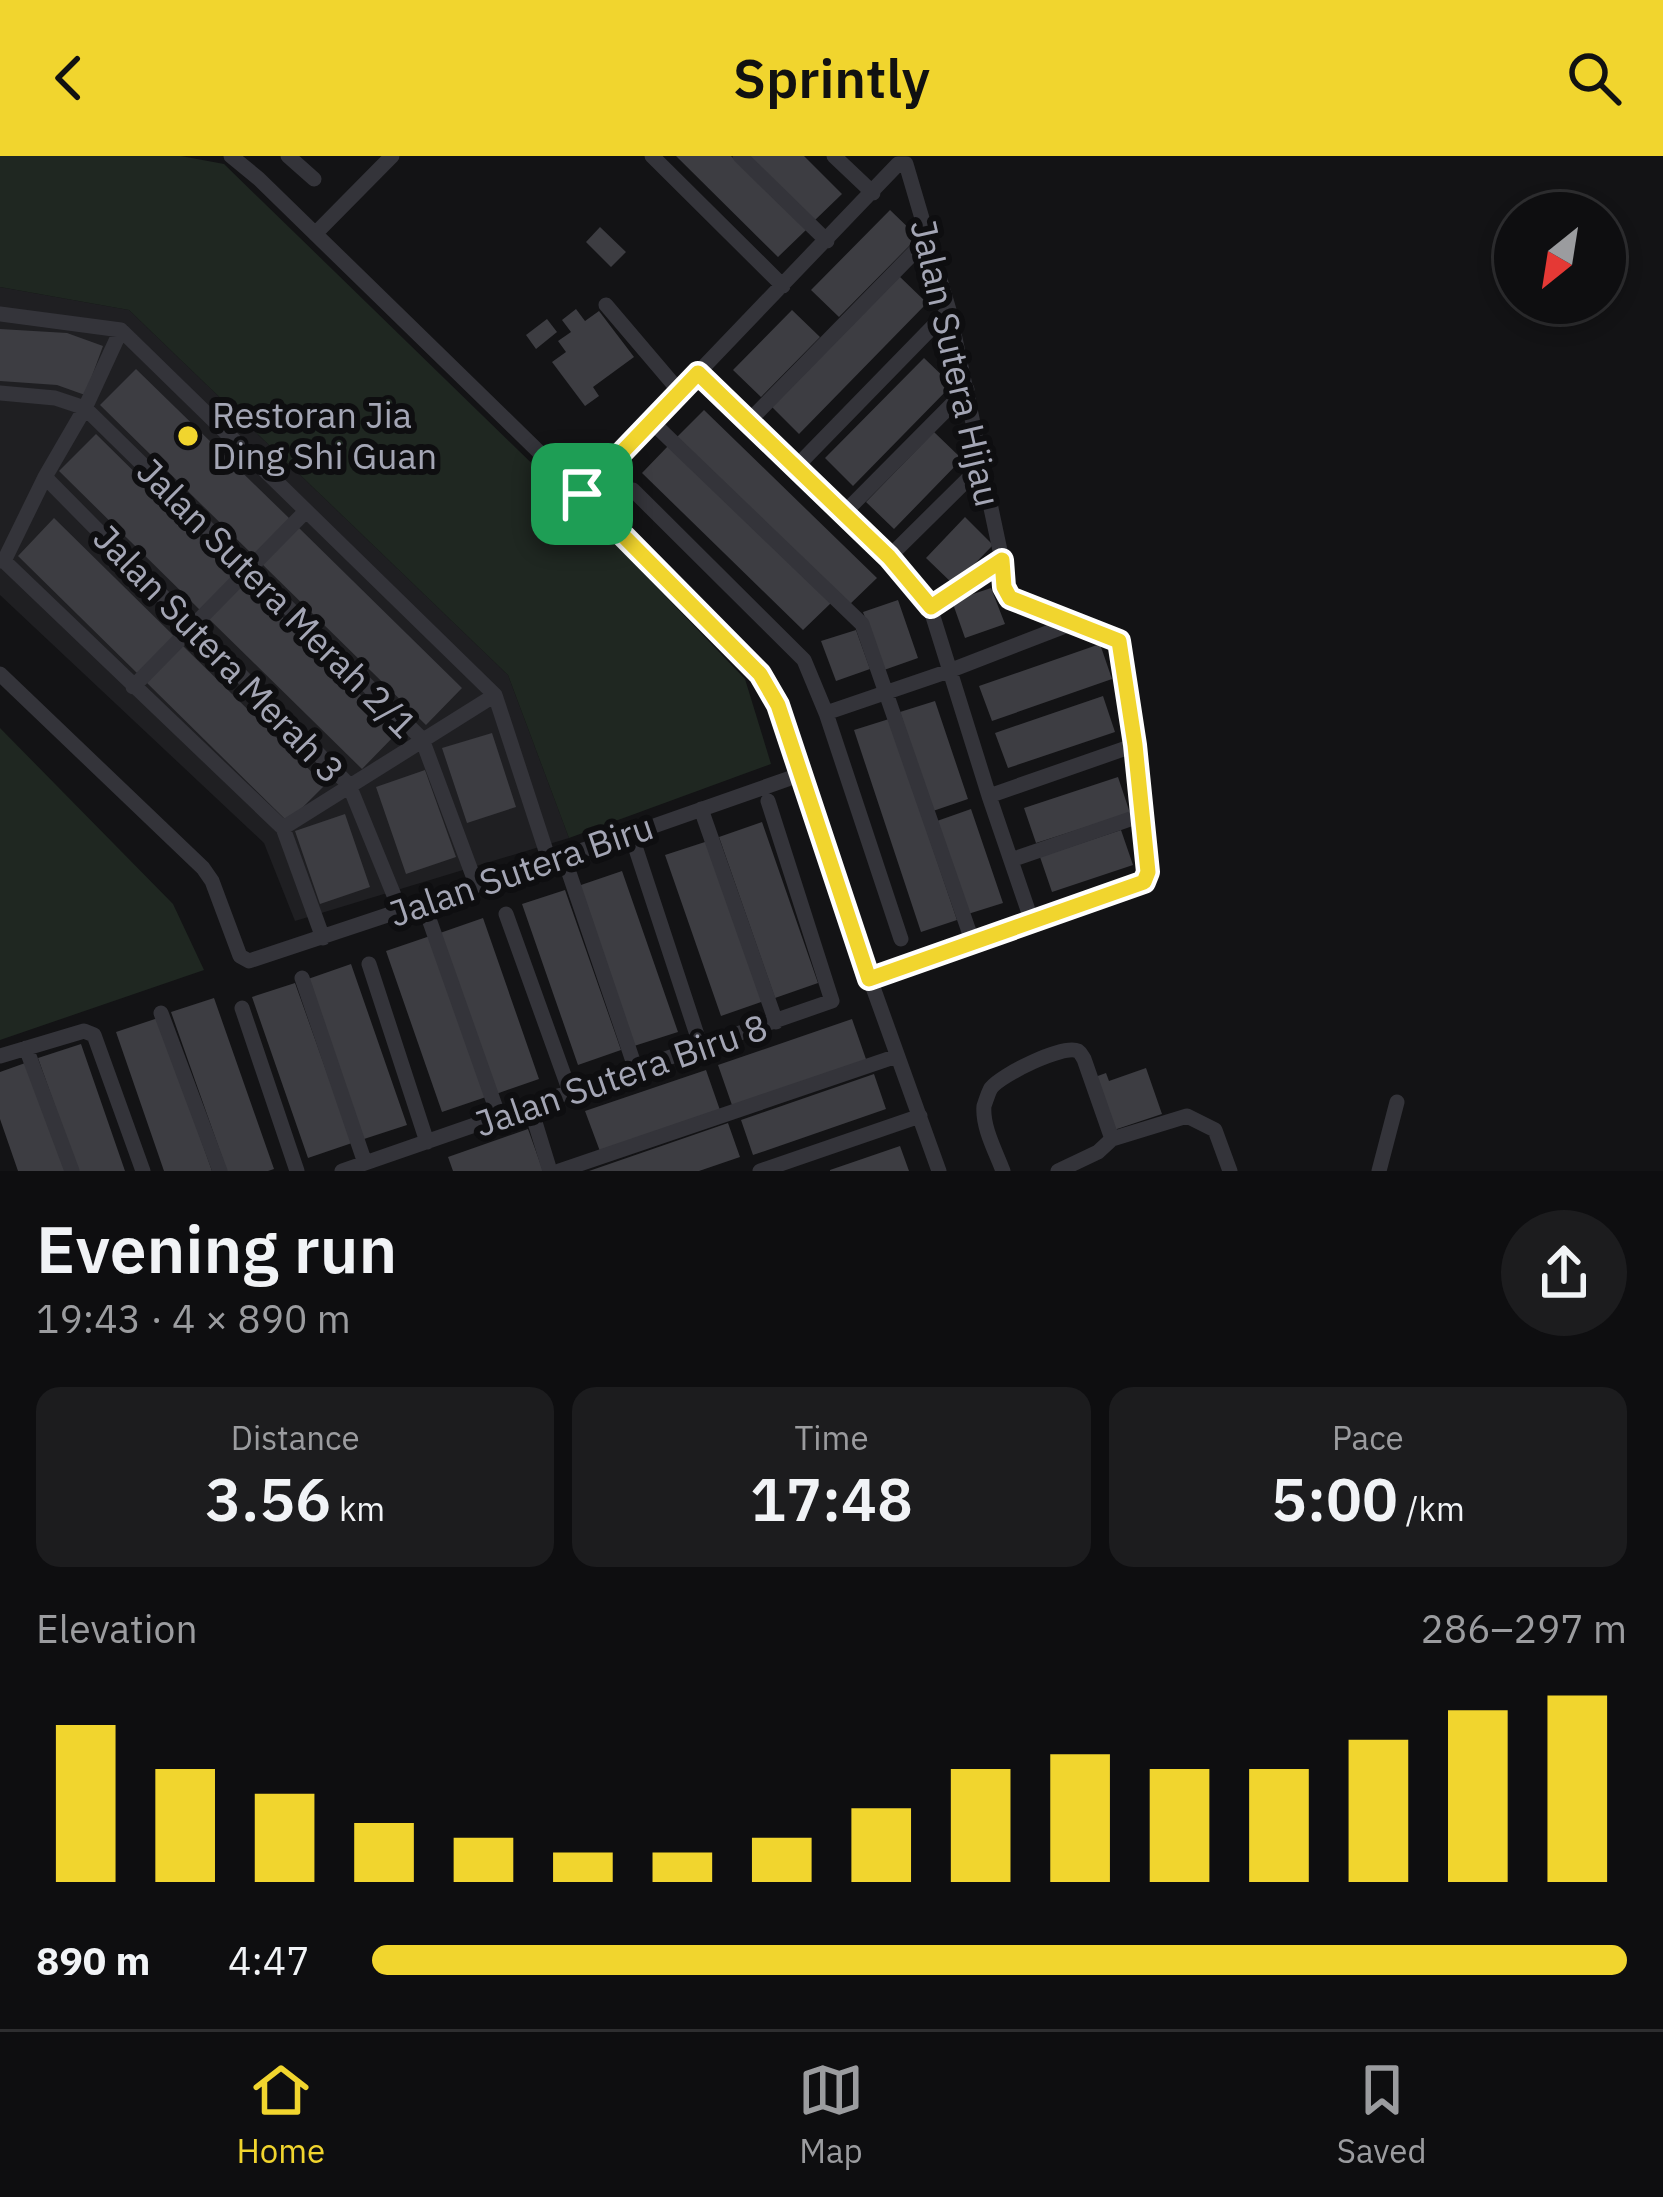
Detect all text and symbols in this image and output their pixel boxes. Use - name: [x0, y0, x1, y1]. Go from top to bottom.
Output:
- text: Sprintly: [733, 43, 930, 113]
- icon: back: [36, 45, 102, 111]
- icon: search: [1561, 45, 1627, 111]
- north arrow: [1494, 192, 1626, 324]
- map controls: [1494, 192, 1626, 324]
- street label: Jalan Sutera Hijau: [901, 215, 1012, 511]
- place label: Restoran Jia Ding Shi Guan: [212, 391, 437, 479]
- marker: Restoran Jia Ding Shi Guan: [175, 423, 201, 449]
- pin: [531, 443, 633, 545]
- street label: Jalan Sutera Merah 2/1: [127, 448, 427, 748]
- icon: arrive: [549, 461, 615, 527]
- street label: Jalan Sutera Merah 3: [84, 514, 355, 793]
- street label: Jalan Sutera Biru: [383, 802, 659, 937]
- street label: Jalan Sutera Biru 8: [468, 1002, 773, 1147]
- text: Evening run: [36, 1205, 397, 1291]
- button: share: [1501, 1210, 1627, 1336]
- text: 19:43 · 4 × 890 m: [36, 1293, 351, 1344]
- text: Distance: [231, 1416, 360, 1459]
- text: Time: [794, 1416, 869, 1459]
- text: Pace: [1332, 1416, 1404, 1459]
- text: 3.56: [205, 1459, 331, 1538]
- text: 17:48: [750, 1459, 913, 1538]
- text: 5:00: [1271, 1459, 1398, 1538]
- text: km: [331, 1487, 385, 1530]
- text: /km: [1398, 1487, 1465, 1530]
- text: Elevation: [36, 1603, 198, 1654]
- text: 286–297 m: [1420, 1603, 1627, 1654]
- text: 890 m: [36, 1935, 150, 1986]
- text: 4:47: [228, 1935, 310, 1986]
- tab: Home: [236, 2057, 325, 2172]
- tab: Map: [798, 2057, 864, 2172]
- tab: Saved: [1337, 2057, 1427, 2172]

